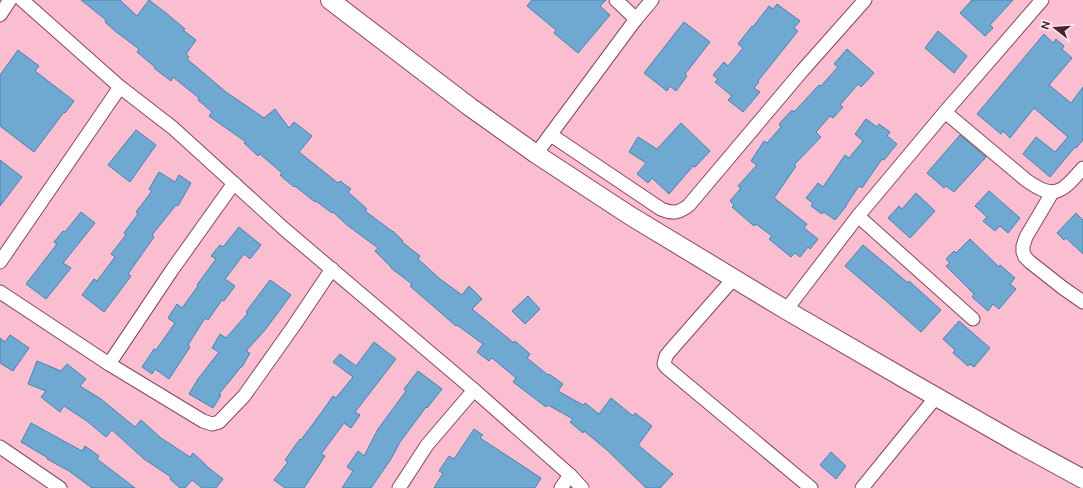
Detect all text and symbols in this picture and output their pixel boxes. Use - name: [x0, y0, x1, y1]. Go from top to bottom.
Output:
- north arrow: [1035, 8, 1075, 48]
- text: N: [1038, 19, 1052, 31]

